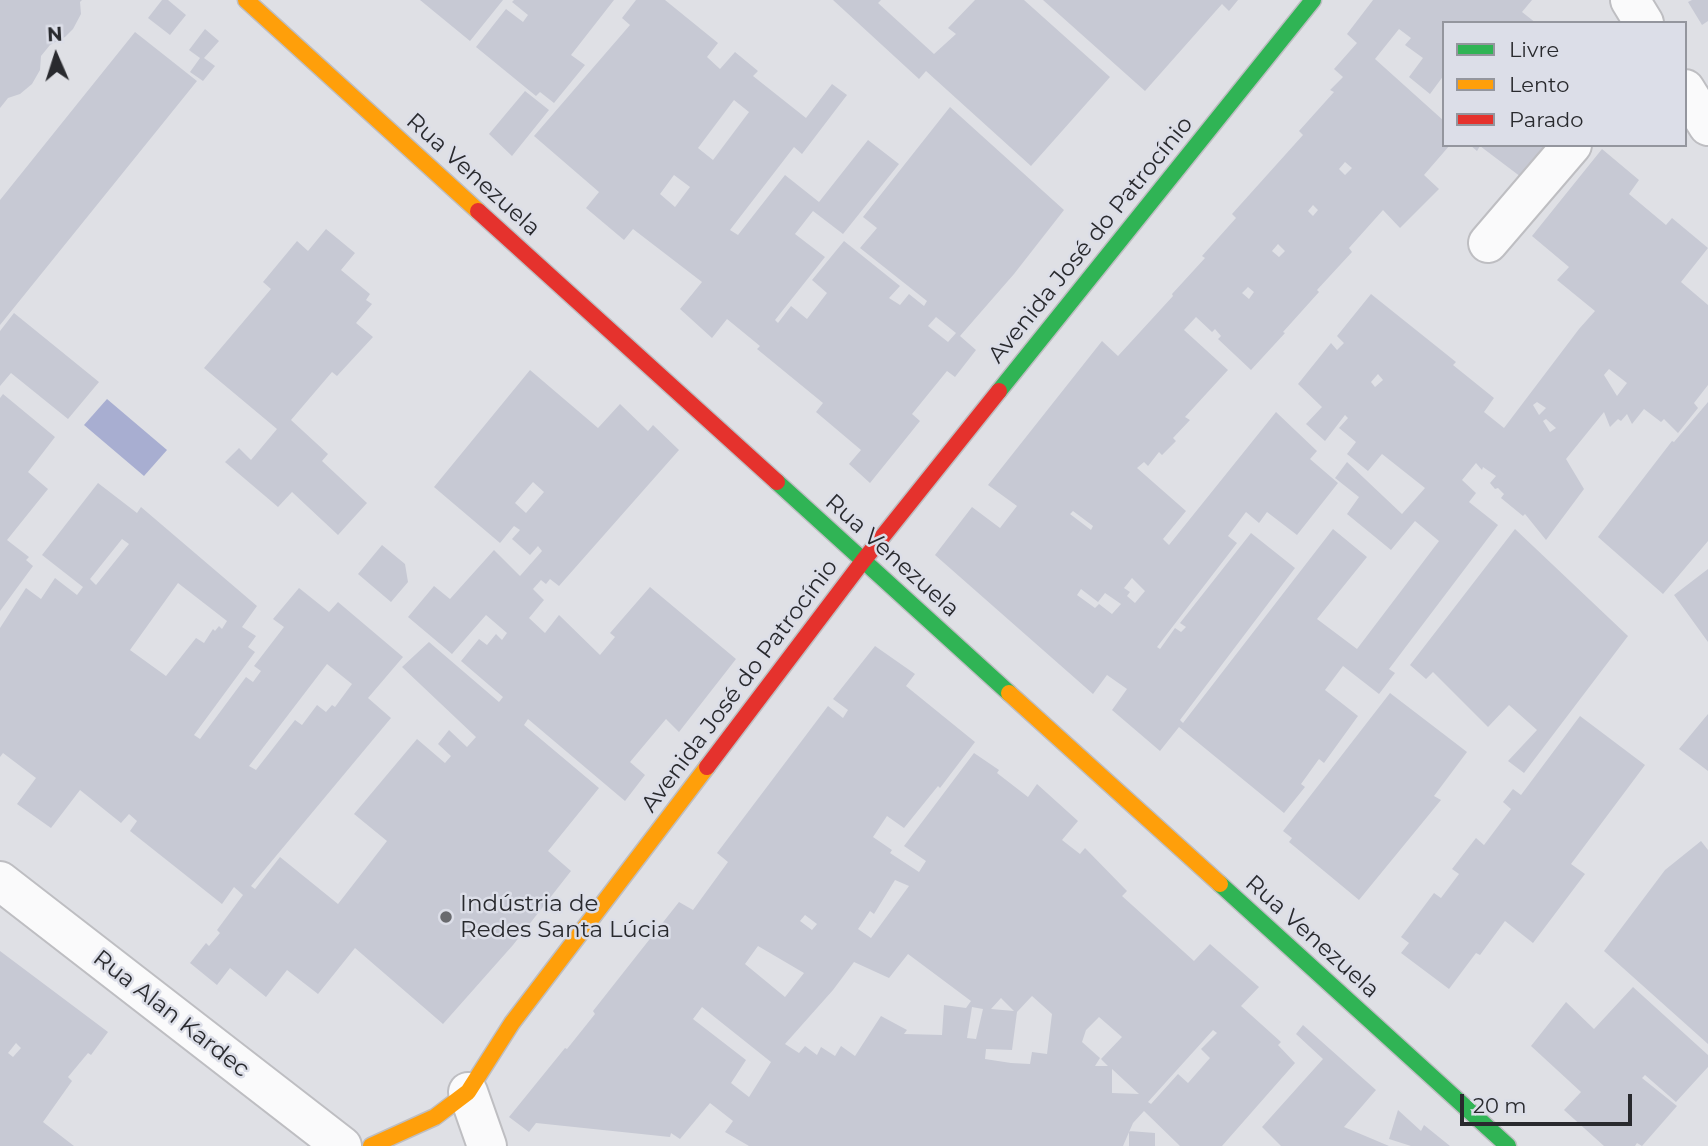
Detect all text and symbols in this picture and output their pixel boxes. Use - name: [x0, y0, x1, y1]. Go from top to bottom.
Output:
- north arrow: [21, 21, 91, 91]
- legend: [1442, 21, 1687, 147]
- text: N: [47, 23, 63, 46]
- text: Livre: [1509, 37, 1559, 62]
- text: Lento: [1509, 72, 1569, 97]
- text: Parado: [1509, 107, 1584, 132]
- street label: Rua Venezuela: [400, 108, 546, 242]
- street label: Avenida José do Patrocínio: [983, 111, 1199, 369]
- street label: Rua Venezuela: [819, 489, 965, 623]
- street label: Avenida José do Patrocínio: [636, 554, 844, 818]
- street label: Rua Venezuela: [1239, 870, 1385, 1004]
- place label: Indústria de Redes Santa Lúcia: [460, 890, 670, 944]
- marker: Indústria de Redes Santa Lúcia: [438, 909, 454, 925]
- street label: Rua Alan Kardec: [87, 944, 255, 1084]
- scale bar: [1463, 1080, 1634, 1124]
- text: 20 m: [1473, 1093, 1527, 1118]

